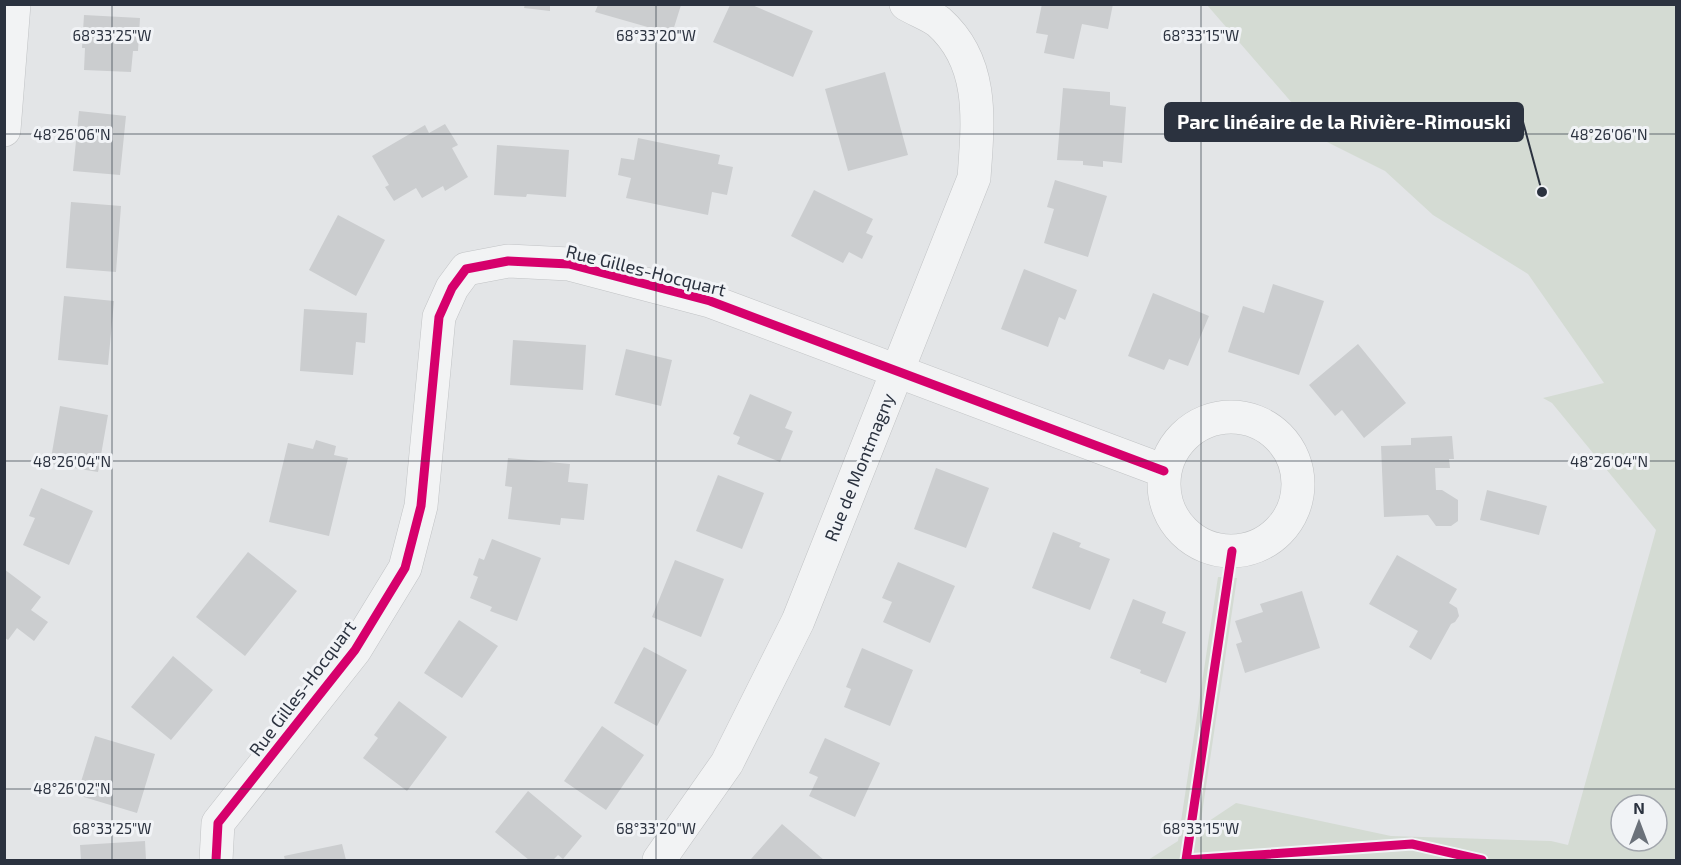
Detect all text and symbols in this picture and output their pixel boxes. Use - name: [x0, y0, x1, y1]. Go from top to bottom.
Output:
- text: 68°33'25"W: [73, 26, 151, 44]
- text: 68°33'20"W: [616, 26, 696, 44]
- text: 68°33'15"W: [1163, 26, 1239, 44]
- callout: Parc linéaire de la Rivière-Rimouski: [1165, 103, 1523, 141]
- text: Parc linéaire de la Rivière-Rimouski: [1177, 109, 1511, 133]
- text: 48°26'06"N: [33, 125, 111, 143]
- text: 48°26'06"N: [1570, 125, 1648, 143]
- street label: Rue Gilles-Hocquart: [564, 240, 728, 301]
- street label: Rue de Montmagny: [819, 389, 899, 544]
- text: 48°26'04"N: [33, 452, 111, 470]
- text: 48°26'04"N: [1570, 452, 1648, 470]
- street label: Rue Gilles-Hocquart: [244, 616, 360, 760]
- text: 48°26'02"N: [33, 779, 111, 797]
- north arrow: [1609, 793, 1669, 853]
- text: N: [1633, 798, 1645, 817]
- text: 68°33'25"W: [73, 819, 151, 837]
- text: 68°33'20"W: [616, 819, 696, 837]
- text: 68°33'15"W: [1163, 819, 1239, 837]

